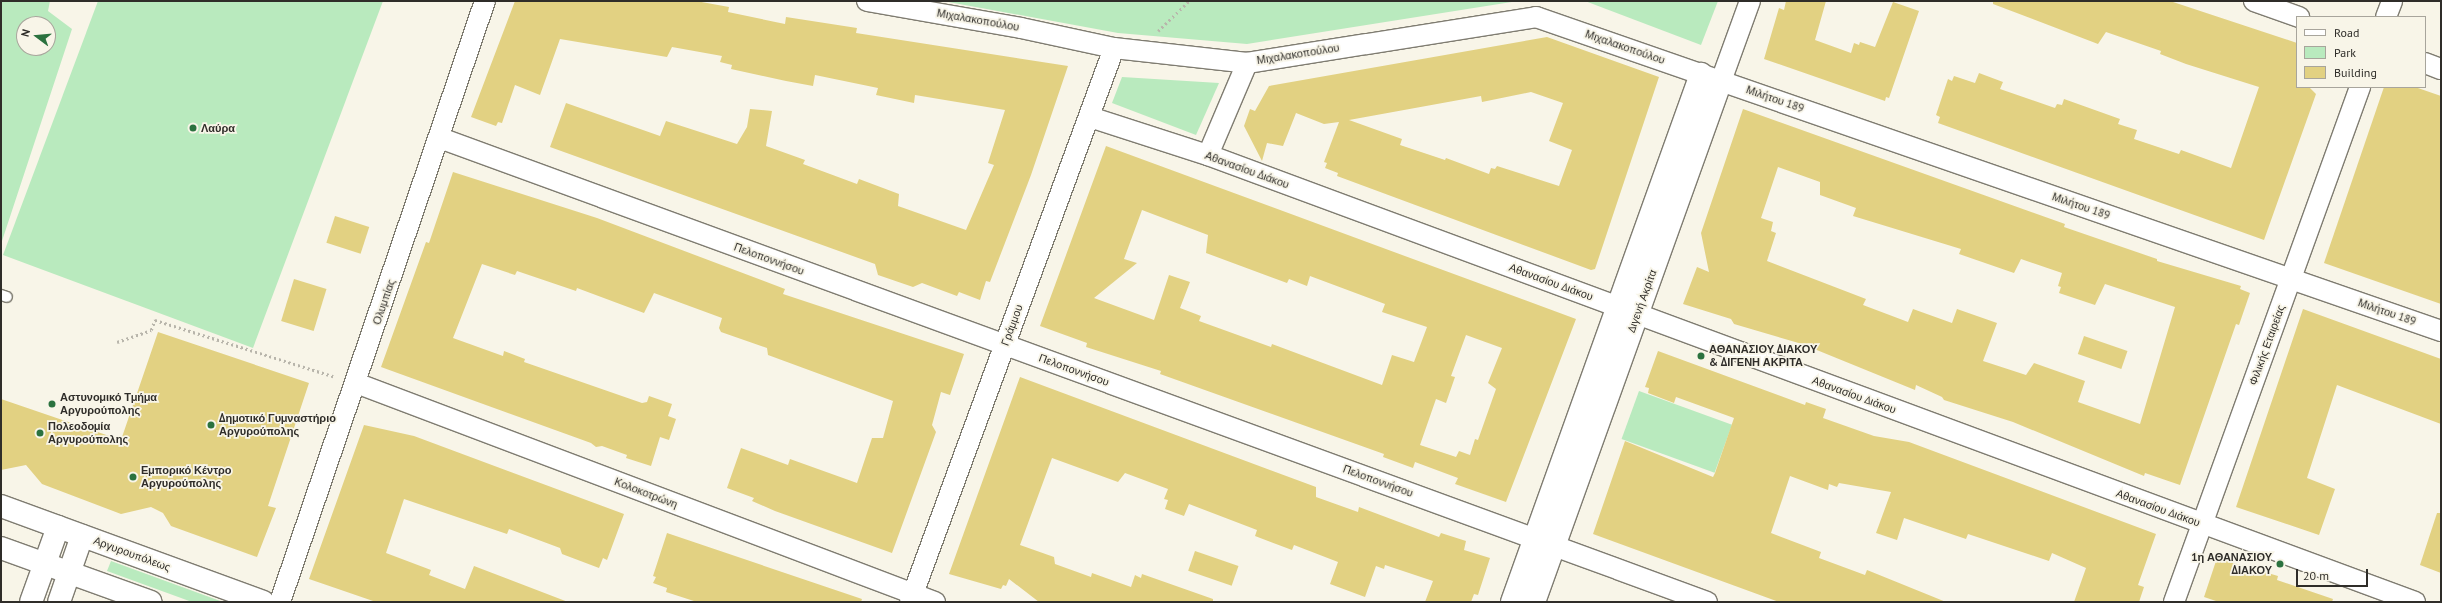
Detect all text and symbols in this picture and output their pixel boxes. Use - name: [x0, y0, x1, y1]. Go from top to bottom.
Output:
- street label: Μιχαλακοπούλου: [936, 6, 1020, 34]
- north arrow: [16, 16, 56, 56]
- legend: [2296, 16, 2426, 88]
- text: Road: [2334, 25, 2359, 40]
- street label: Μιχαλακοπούλου: [1583, 27, 1667, 67]
- text: N: [18, 28, 33, 38]
- street label: Μιχαλακοπούλου: [1256, 41, 1340, 67]
- text: Park: [2334, 45, 2356, 60]
- text: Building: [2334, 65, 2377, 80]
- street label: Μιλήτου 189: [1744, 83, 1806, 115]
- place label: Λαύρα: [201, 121, 235, 135]
- marker: Λαύρα: [188, 123, 198, 133]
- street label: Αθανασίου Διάκου: [1203, 149, 1291, 191]
- street label: Μιλήτου 189: [2050, 190, 2112, 222]
- street label: Πελοποννήσου: [732, 240, 806, 278]
- street label: Αθανασίου Διάκου: [1507, 261, 1595, 303]
- street label: Διγενή Ακρίτα: [1625, 268, 1659, 334]
- street label: Ολυμπίας: [370, 277, 398, 327]
- street label: Μιλήτου 189: [2356, 296, 2418, 328]
- street label: Γράμμου: [998, 303, 1026, 347]
- street label: Φιλικής Εταιρείας: [2246, 303, 2288, 387]
- place label: ΑΘΑΝΑΣΙΟΥ ΔΙΑΚΟΥ & ΔΙΓΕΝΗ ΑΚΡΙΤΑ: [1709, 343, 1817, 369]
- street label: Πελοποννήσου: [1037, 351, 1111, 389]
- marker: ΑΘΑΝΑΣΙΟΥ ΔΙΑΚΟΥ & ΔΙΓΕΝΗ ΑΚΡΙΤΑ: [1696, 351, 1706, 361]
- street label: Αθανασίου Διάκου: [1810, 374, 1898, 416]
- place label: Αστυνομικό Τμήμα Αργυρούπολης: [60, 391, 157, 417]
- marker: Αστυνομικό Τμήμα Αργυρούπολης: [47, 399, 57, 409]
- place label: Δημοτικό Γυμναστήριο Αργυρούπολης: [219, 412, 336, 438]
- place label: Πολεοδομία Αργυρούπολης: [48, 420, 128, 446]
- marker: Δημοτικό Γυμναστήριο Αργυρούπολης: [206, 420, 216, 430]
- marker: Πολεοδομία Αργυρούπολης: [35, 428, 45, 438]
- street label: Πελοποννήσου: [1341, 462, 1415, 500]
- place label: Εμπορικό Κέντρο Αργυρούπολης: [141, 464, 232, 490]
- marker: Εμπορικό Κέντρο Αργυρούπολης: [128, 472, 138, 482]
- street label: Κολοκοτρώνη: [613, 475, 679, 511]
- street label: Αθανασίου Διάκου: [2114, 487, 2202, 529]
- street label: Αργυρουπόλεως: [92, 534, 172, 574]
- place label: 1η ΑΘΑΝΑΣΙΟΥ ΔΙΑΚΟΥ: [2191, 551, 2272, 577]
- marker: 1η ΑΘΑΝΑΣΙΟΥ ΔΙΑΚΟΥ: [2275, 559, 2285, 569]
- scale bar: [2298, 561, 2370, 587]
- text: 20 m: [2303, 568, 2329, 583]

